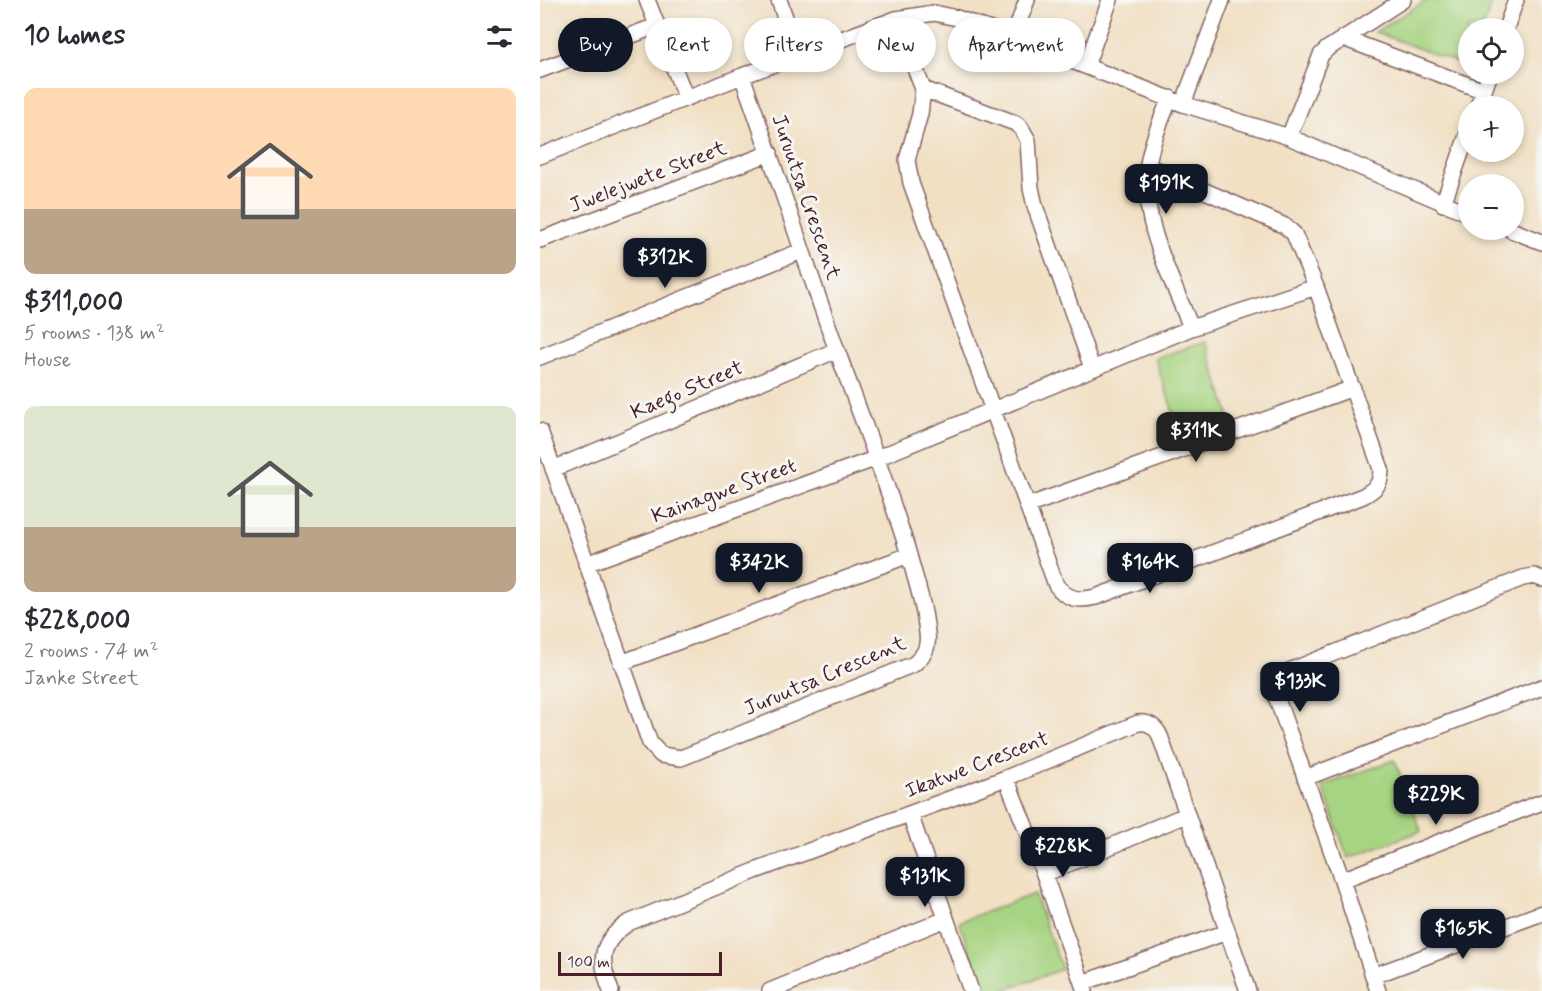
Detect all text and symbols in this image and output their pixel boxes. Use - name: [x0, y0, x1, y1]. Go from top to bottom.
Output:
- chip: Buy: [558, 18, 633, 72]
- chip: Rent: [645, 18, 732, 72]
- chip: Filters: [744, 18, 844, 72]
- chip: New: [856, 18, 936, 72]
- chip: Apartment: [948, 18, 1085, 72]
- map controls: [1458, 18, 1524, 240]
- button: locate: [1458, 18, 1524, 84]
- text: 10 homes: [24, 19, 125, 53]
- icon: filters: [483, 20, 516, 53]
- button: +: [1458, 96, 1524, 162]
- street label: Juruutsa Crescent: [765, 110, 848, 284]
- icon: home: [216, 127, 324, 235]
- street label: Jwelejwete Street: [565, 134, 731, 220]
- pin: $191K: [1124, 164, 1208, 215]
- text: $191K: [1139, 170, 1193, 197]
- button: −: [1458, 174, 1524, 240]
- pin: $312K: [623, 238, 707, 289]
- text: $312K: [637, 244, 693, 271]
- text: $311,000: [24, 286, 123, 320]
- text: 5 rooms · 138 m²: [24, 320, 165, 347]
- text: House: [24, 347, 71, 374]
- street label: Kaego Street: [626, 354, 748, 428]
- pin: $311K: [1154, 412, 1238, 463]
- text: $311K: [1170, 418, 1222, 445]
- icon: home: [216, 445, 324, 553]
- street label: Kainagwe Street: [648, 452, 801, 531]
- pin: $342K: [717, 543, 801, 594]
- pin: $164K: [1108, 543, 1192, 594]
- text: $342K: [730, 549, 788, 576]
- text: $164K: [1121, 549, 1179, 576]
- text: $228,000: [24, 604, 130, 638]
- street label: Juruutsa Crescent: [740, 629, 911, 723]
- text: 2 rooms · 74 m²: [24, 638, 158, 665]
- pin: $133K: [1258, 662, 1342, 713]
- text: Janke Street: [24, 665, 139, 692]
- text: $133K: [1274, 668, 1326, 695]
- street label: Ikatwe Crescent: [901, 725, 1053, 805]
- pin: $229K: [1394, 775, 1478, 826]
- text: $229K: [1408, 781, 1464, 808]
- pin: $228K: [1021, 827, 1105, 878]
- text: $228K: [1034, 833, 1092, 860]
- pin: $131K: [883, 857, 967, 908]
- text: $131K: [899, 863, 951, 890]
- pin: $165K: [1421, 909, 1505, 960]
- text: $165K: [1435, 915, 1492, 942]
- scale bar: [558, 949, 722, 976]
- text: 100 m: [567, 952, 610, 973]

